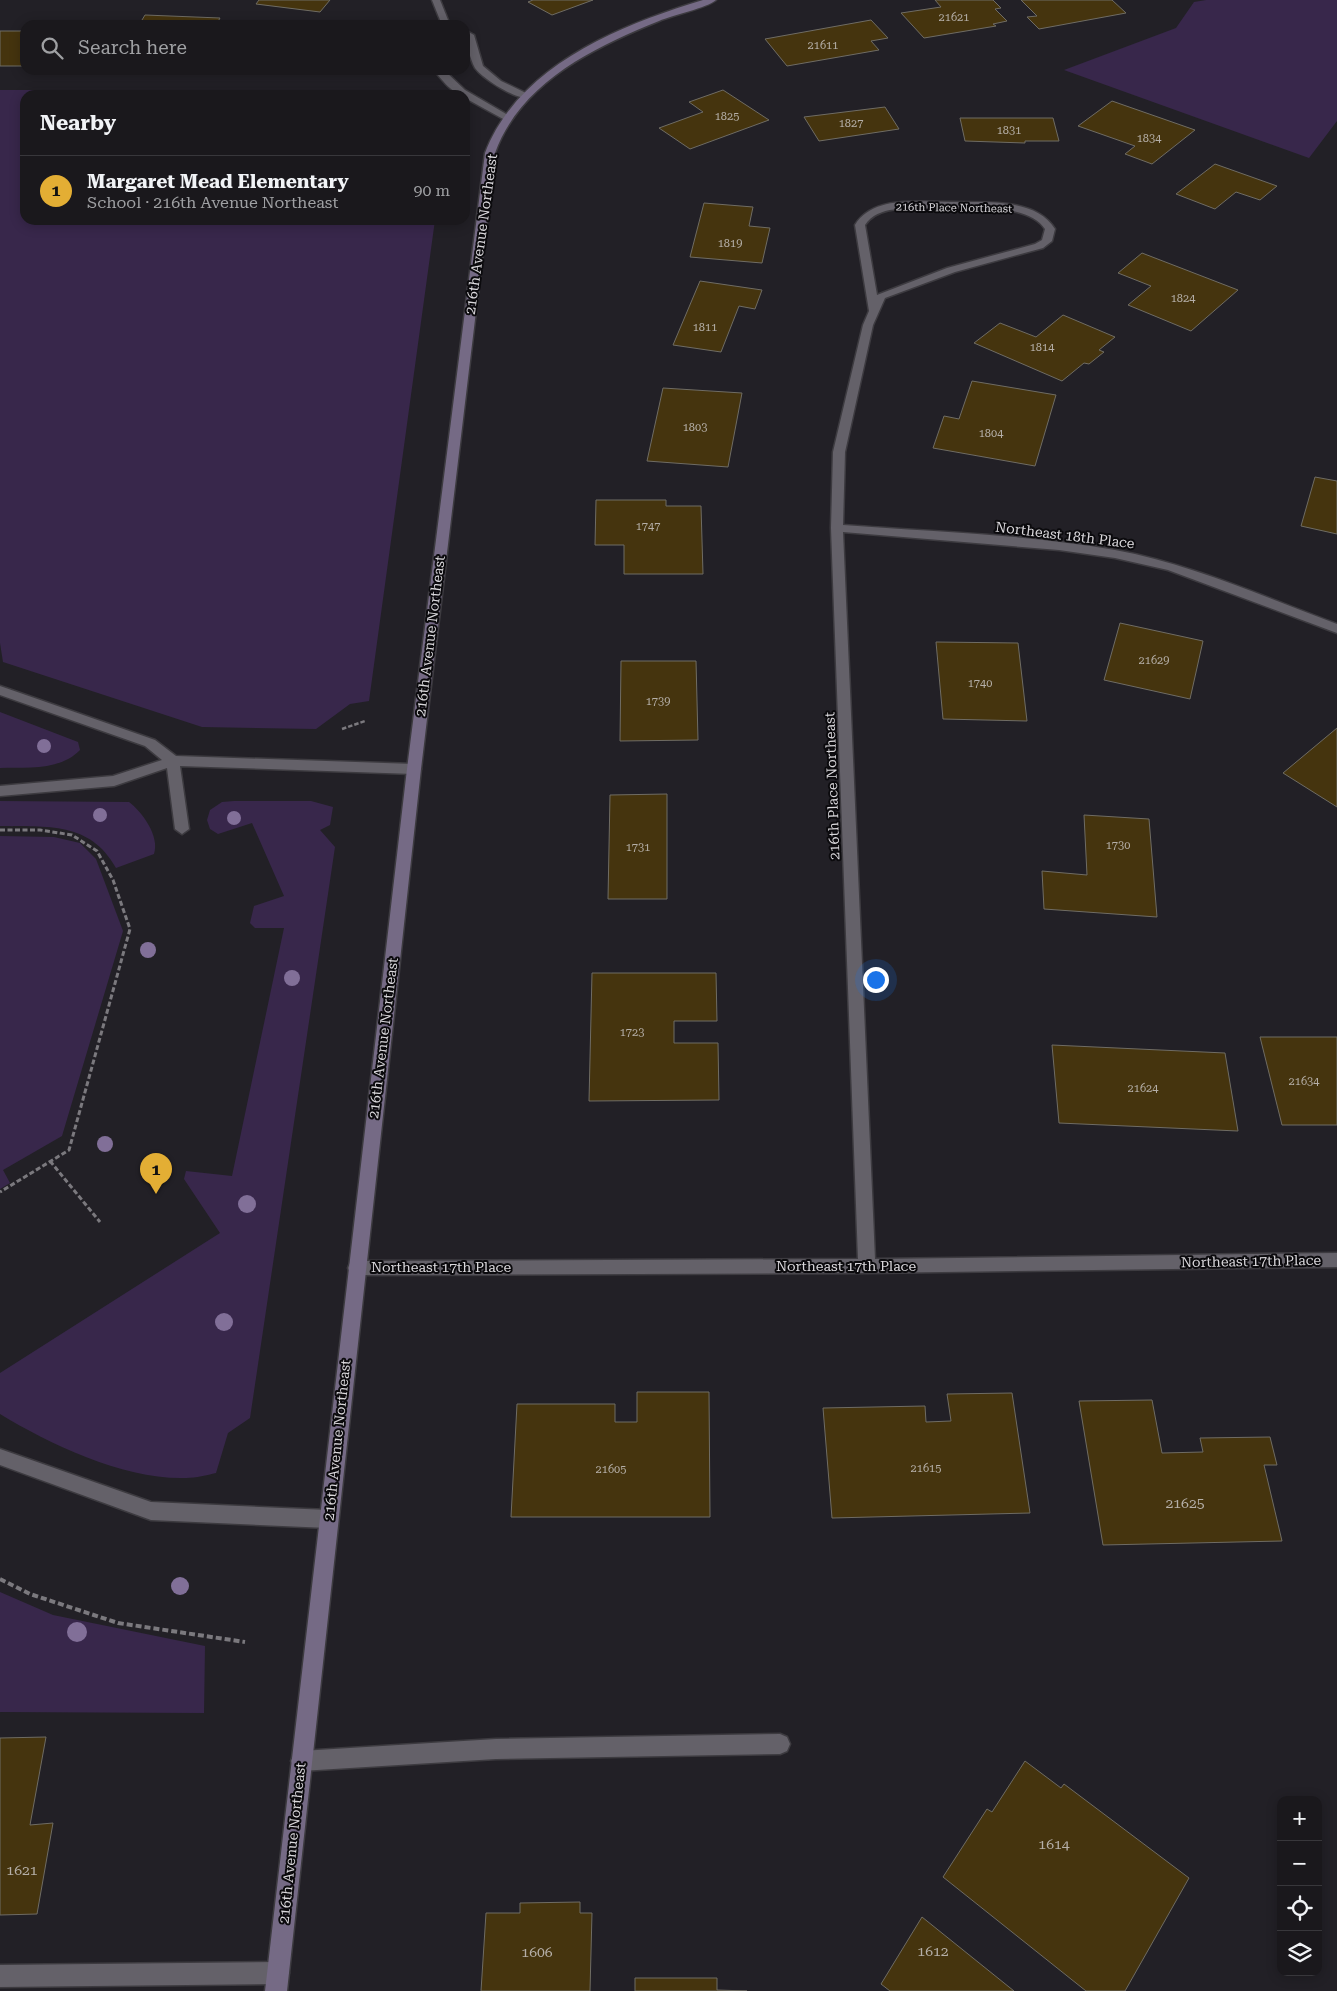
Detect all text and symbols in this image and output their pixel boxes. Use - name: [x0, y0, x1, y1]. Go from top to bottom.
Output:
- house number: 21621: [939, 11, 969, 24]
- search box: [20, 20, 470, 75]
- icon: search: [38, 34, 66, 62]
- text: Search here: [78, 36, 187, 59]
- house number: 21611: [808, 39, 838, 52]
- house number: 1825: [715, 110, 739, 123]
- text: Nearby: [40, 111, 116, 135]
- house number: 1827: [839, 117, 863, 130]
- house number: 1831: [997, 124, 1021, 137]
- house number: 1834: [1137, 132, 1162, 145]
- street label: 216th Avenue Northeast: [462, 153, 500, 315]
- text: Margaret Mead Elementary: [87, 170, 349, 193]
- text: 1: [52, 181, 60, 200]
- text: 90 m: [413, 181, 450, 200]
- text: School · 216th Avenue Northeast: [87, 193, 338, 212]
- street label: 216th Place Northeast: [896, 200, 1012, 216]
- house number: 1819: [718, 237, 742, 250]
- house number: 1824: [1171, 292, 1196, 305]
- house number: 1811: [693, 321, 717, 334]
- house number: 1814: [1030, 341, 1055, 354]
- house number: 1803: [683, 421, 707, 434]
- house number: 1804: [979, 427, 1004, 440]
- street label: Northeast 18th Place: [994, 519, 1136, 552]
- house number: 1747: [636, 520, 660, 533]
- street label: 216th Avenue Northeast: [412, 555, 448, 717]
- house number: 21629: [1139, 654, 1169, 667]
- house number: 1740: [968, 677, 992, 690]
- house number: 1739: [646, 695, 670, 708]
- street label: 216th Place Northeast: [821, 712, 843, 860]
- house number: 1730: [1106, 839, 1130, 852]
- house number: 1731: [626, 841, 650, 854]
- street label: 216th Avenue Northeast: [365, 957, 401, 1119]
- your location: [863, 967, 889, 993]
- house number: 1723: [620, 1026, 644, 1039]
- house number: 21634: [1289, 1075, 1320, 1088]
- house number: 21624: [1128, 1082, 1159, 1095]
- pin: 1: [140, 1153, 172, 1194]
- street label: Northeast 17th Place: [1181, 1252, 1322, 1270]
- street label: Northeast 17th Place: [776, 1258, 916, 1274]
- street label: Northeast 17th Place: [371, 1259, 511, 1275]
- street label: 216th Avenue Northeast: [321, 1359, 353, 1521]
- house number: 21615: [911, 1462, 941, 1475]
- house number: 21605: [596, 1463, 626, 1476]
- house number: 21625: [1165, 1495, 1205, 1511]
- street label: 216th Avenue Northeast: [276, 1762, 308, 1924]
- map controls: [1277, 1796, 1322, 1976]
- button: +: [1277, 1796, 1322, 1841]
- house number: 1614: [1038, 1836, 1070, 1852]
- button: −: [1277, 1841, 1322, 1886]
- house number: 1621: [6, 1862, 38, 1878]
- button: locate: [1277, 1886, 1322, 1931]
- button: layers: [1277, 1931, 1322, 1976]
- house number: 1612: [917, 1943, 949, 1959]
- house number: 1606: [521, 1944, 553, 1960]

